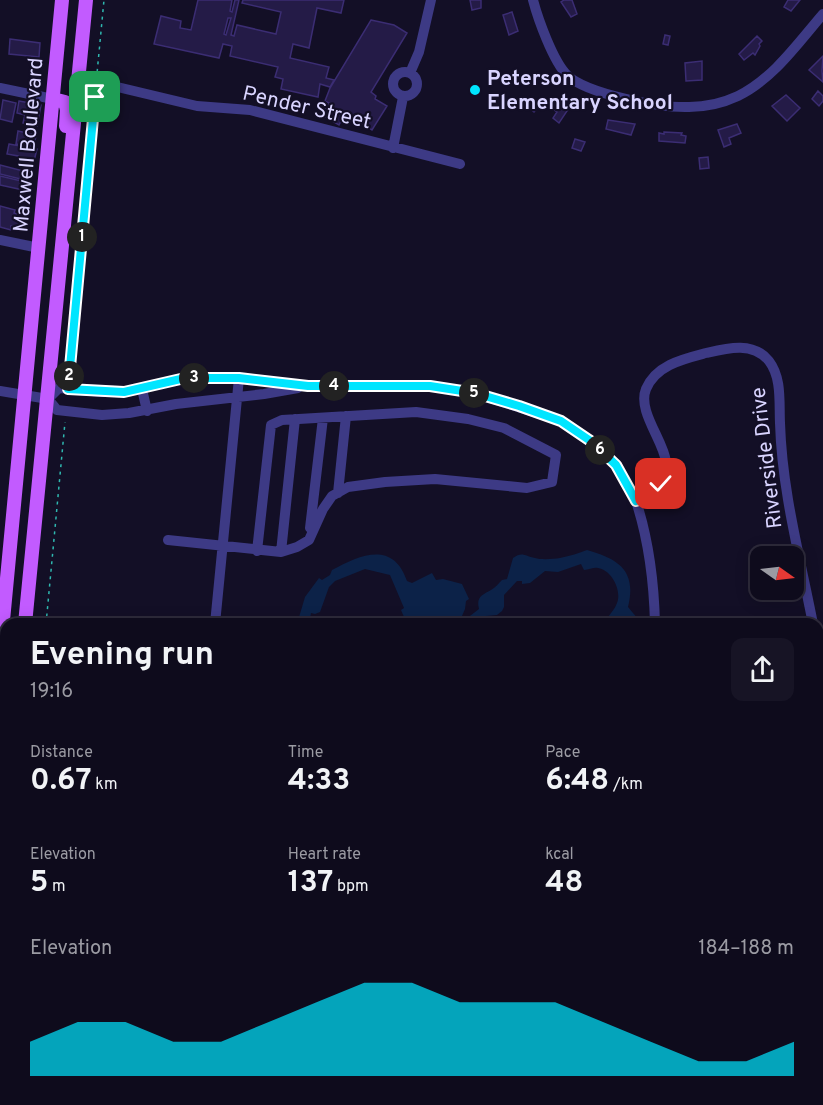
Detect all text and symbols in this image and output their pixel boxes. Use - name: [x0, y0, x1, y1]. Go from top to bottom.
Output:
- street label: Maxwell Boulevard: [8, 57, 51, 234]
- place label: Peterson Elementary School: [487, 66, 673, 117]
- pin: [69, 71, 120, 122]
- icon: arrive: [78, 80, 111, 113]
- street label: Pender Street: [240, 81, 374, 136]
- marker: Peterson Elementary School: [468, 83, 482, 97]
- pin: 1: [67, 222, 97, 252]
- text: 1: [79, 227, 85, 247]
- pin: 2: [54, 361, 84, 391]
- pin: 3: [179, 363, 209, 393]
- text: 2: [64, 366, 74, 386]
- text: 3: [189, 368, 199, 388]
- pin: 4: [319, 371, 349, 401]
- text: 4: [329, 376, 339, 396]
- pin: 5: [459, 378, 489, 408]
- text: 5: [469, 383, 479, 403]
- street label: Riverside Drive: [745, 386, 790, 530]
- pin: 6: [585, 435, 615, 465]
- text: 6: [595, 440, 605, 460]
- pin: [635, 458, 686, 509]
- icon: check: [644, 467, 677, 500]
- north arrow: [750, 546, 804, 600]
- map controls: [750, 546, 804, 600]
- text: Evening run: [30, 635, 214, 677]
- button: share: [731, 638, 794, 701]
- text: 19:16: [30, 679, 73, 705]
- text: Distance: [30, 743, 93, 763]
- text: Time: [288, 743, 323, 763]
- text: Pace: [545, 743, 580, 763]
- text: 0.67: [30, 763, 92, 800]
- text: 4:33: [288, 763, 350, 800]
- text: 6:48: [545, 763, 609, 800]
- text: km: [92, 775, 118, 795]
- text: /km: [609, 775, 643, 795]
- text: Elevation: [30, 845, 96, 865]
- text: Heart rate: [288, 845, 361, 865]
- text: kcal: [545, 845, 574, 865]
- text: 5: [30, 865, 48, 902]
- text: 137: [288, 865, 333, 902]
- text: 48: [545, 865, 583, 902]
- text: m: [48, 877, 66, 897]
- text: bpm: [333, 877, 368, 897]
- text: Elevation: [30, 936, 112, 962]
- text: 184–188 m: [698, 936, 794, 962]

